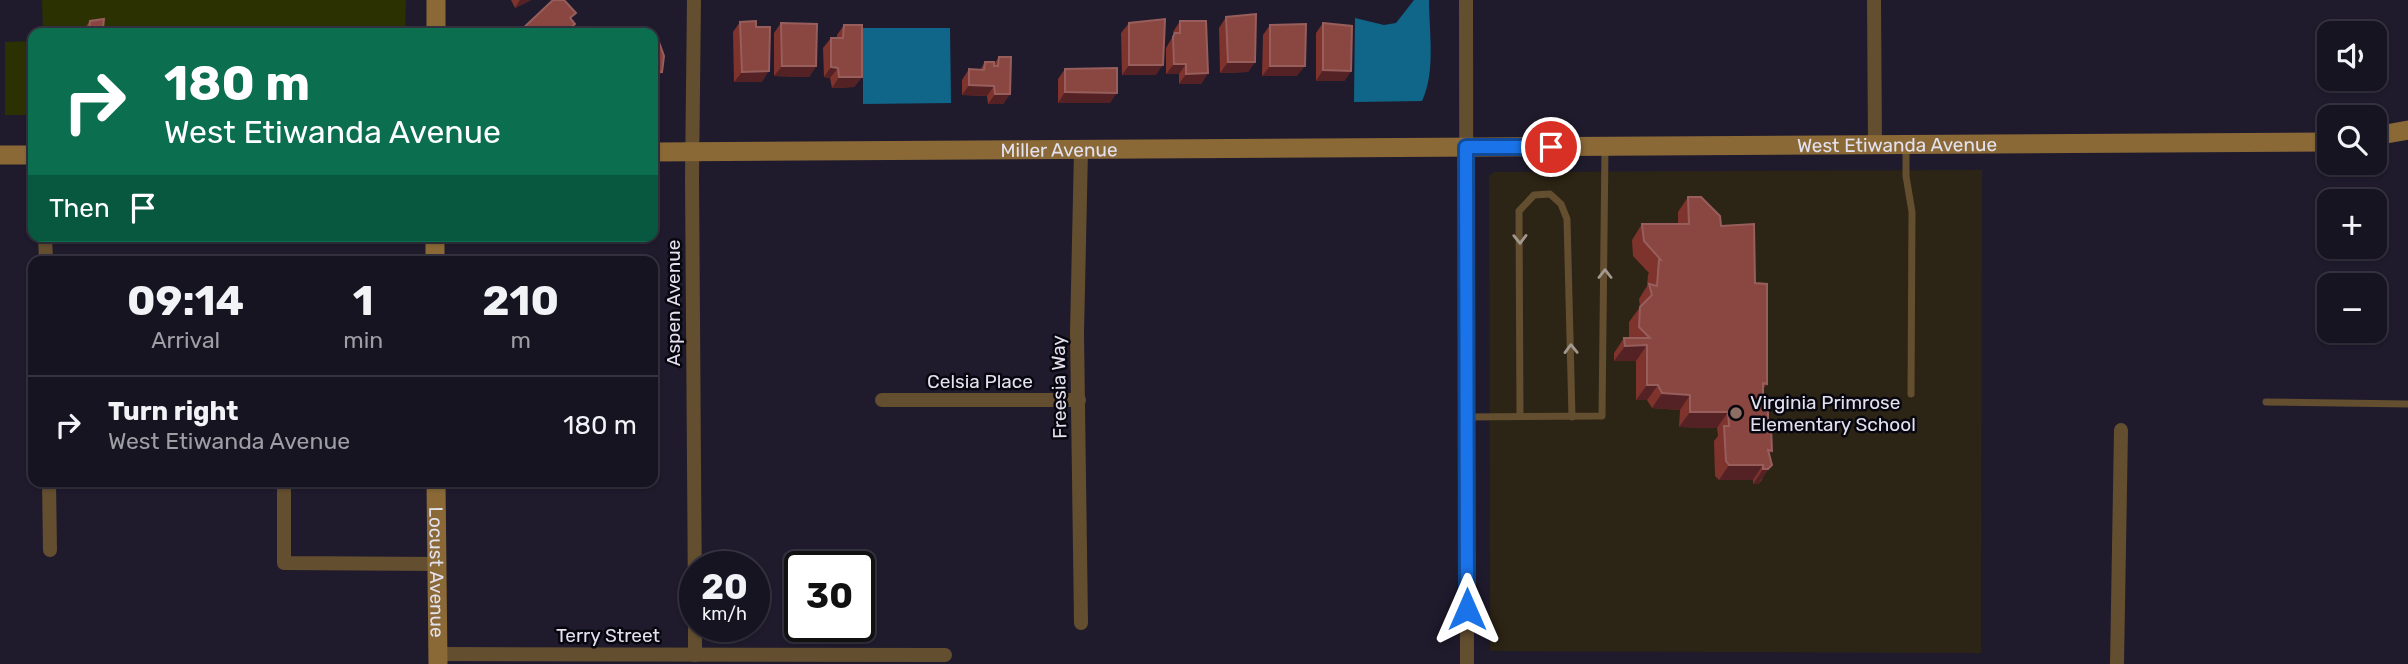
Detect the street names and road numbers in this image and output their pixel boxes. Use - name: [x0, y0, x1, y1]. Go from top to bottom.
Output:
- street label: West Etiwanda Avenue: [1797, 132, 1997, 157]
- street label: Miller Avenue: [1000, 138, 1118, 161]
- street label: Aspen Avenue: [662, 240, 685, 366]
- street label: Freesia Way: [1047, 335, 1071, 439]
- street label: Celsia Place: [927, 370, 1033, 393]
- street label: Locust Avenue: [425, 506, 449, 638]
- street label: Terry Street: [556, 624, 660, 647]

